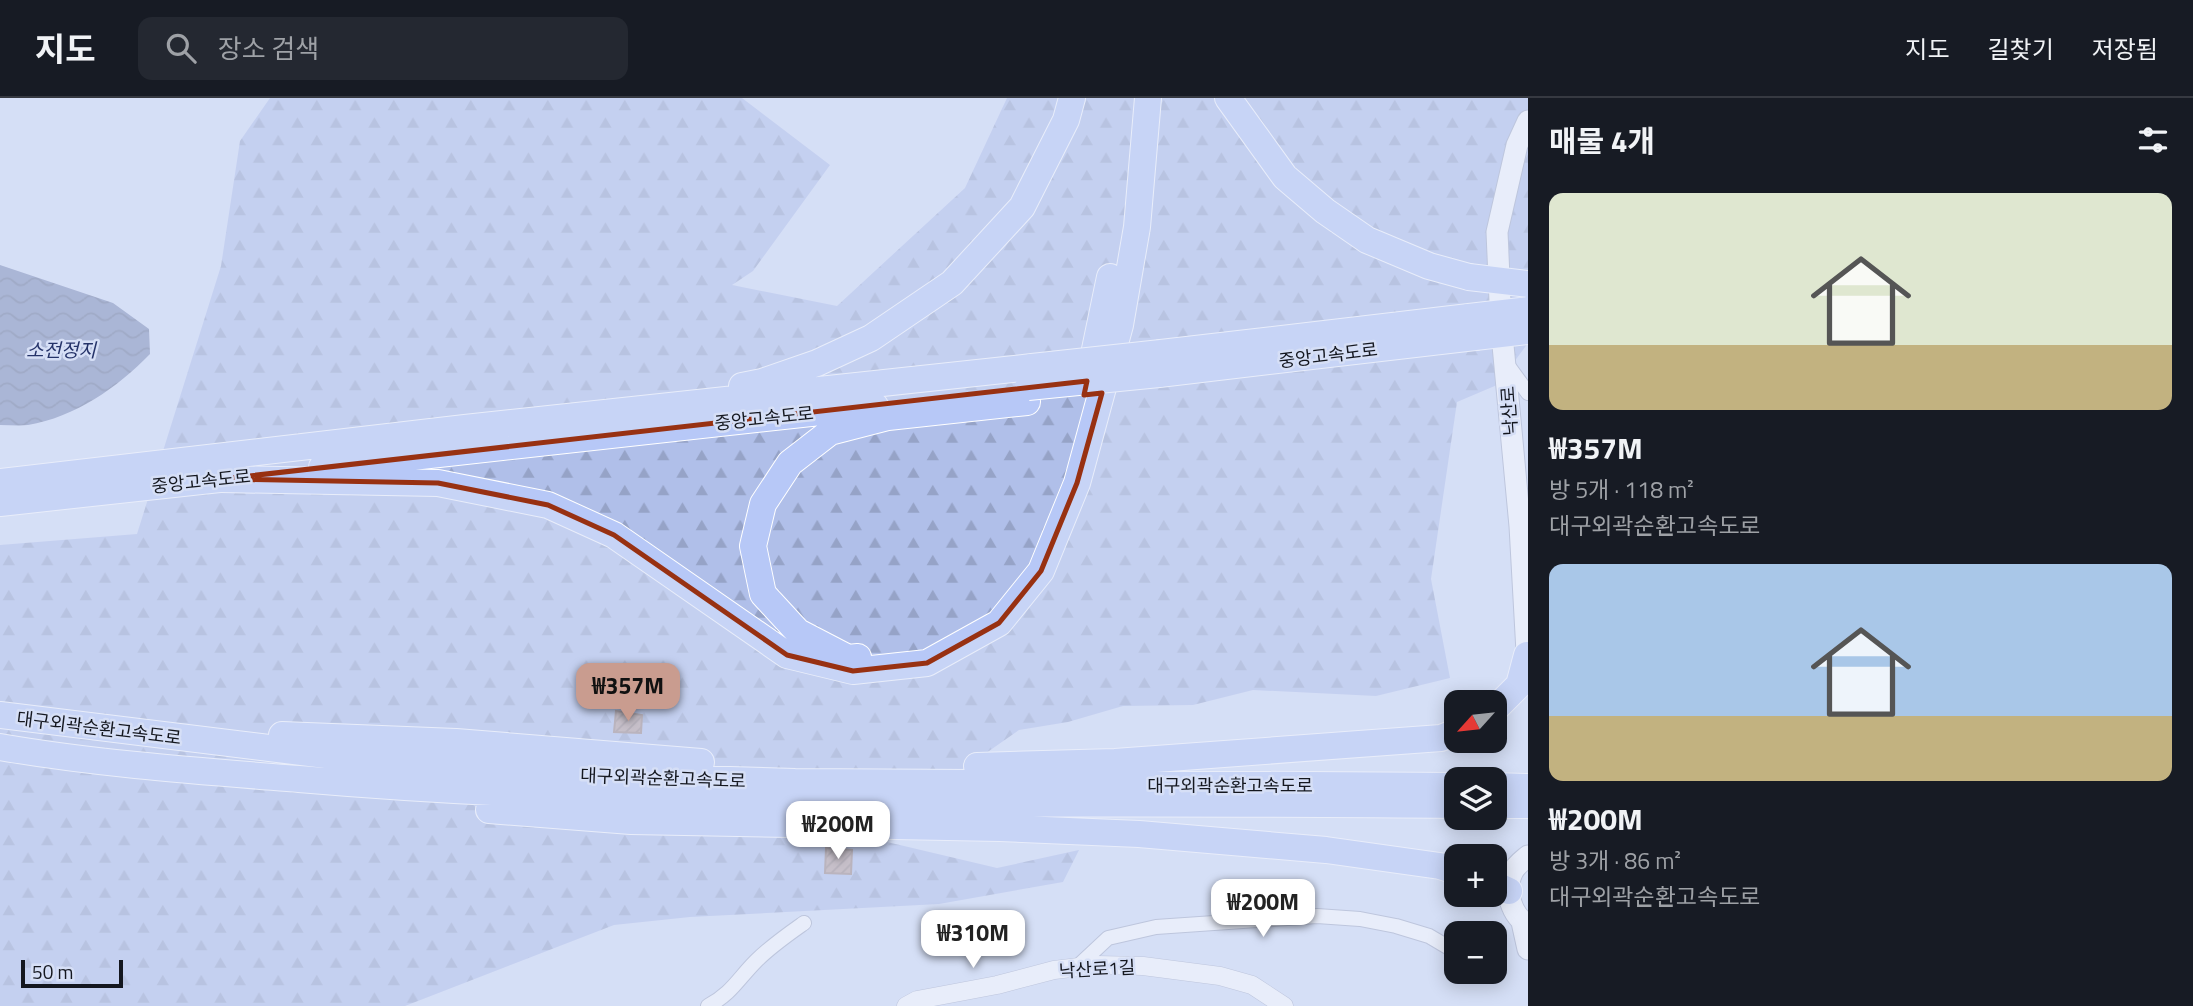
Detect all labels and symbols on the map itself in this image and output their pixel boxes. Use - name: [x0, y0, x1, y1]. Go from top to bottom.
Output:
- water label: 소전정지: [26, 335, 97, 364]
- street label: 중앙고속도로: [1277, 336, 1379, 374]
- street label: 낙산로: [1494, 385, 1524, 437]
- street label: 중앙고속도로: [713, 399, 815, 437]
- street label: 중앙고속도로: [150, 462, 252, 500]
- pin: ₩357M: [579, 664, 677, 723]
- north arrow: [1444, 690, 1507, 752]
- street label: 대구외곽순환고속도로: [15, 705, 183, 751]
- street label: 대구외곽순환고속도로: [580, 762, 746, 794]
- street label: 대구외곽순환고속도로: [1147, 772, 1313, 799]
- pin: ₩200M: [789, 802, 887, 861]
- pin: ₩200M: [1214, 880, 1312, 939]
- pin: ₩310M: [924, 910, 1022, 970]
- street label: 낙산로1길: [1058, 954, 1136, 984]
- scale bar: [21, 957, 122, 989]

